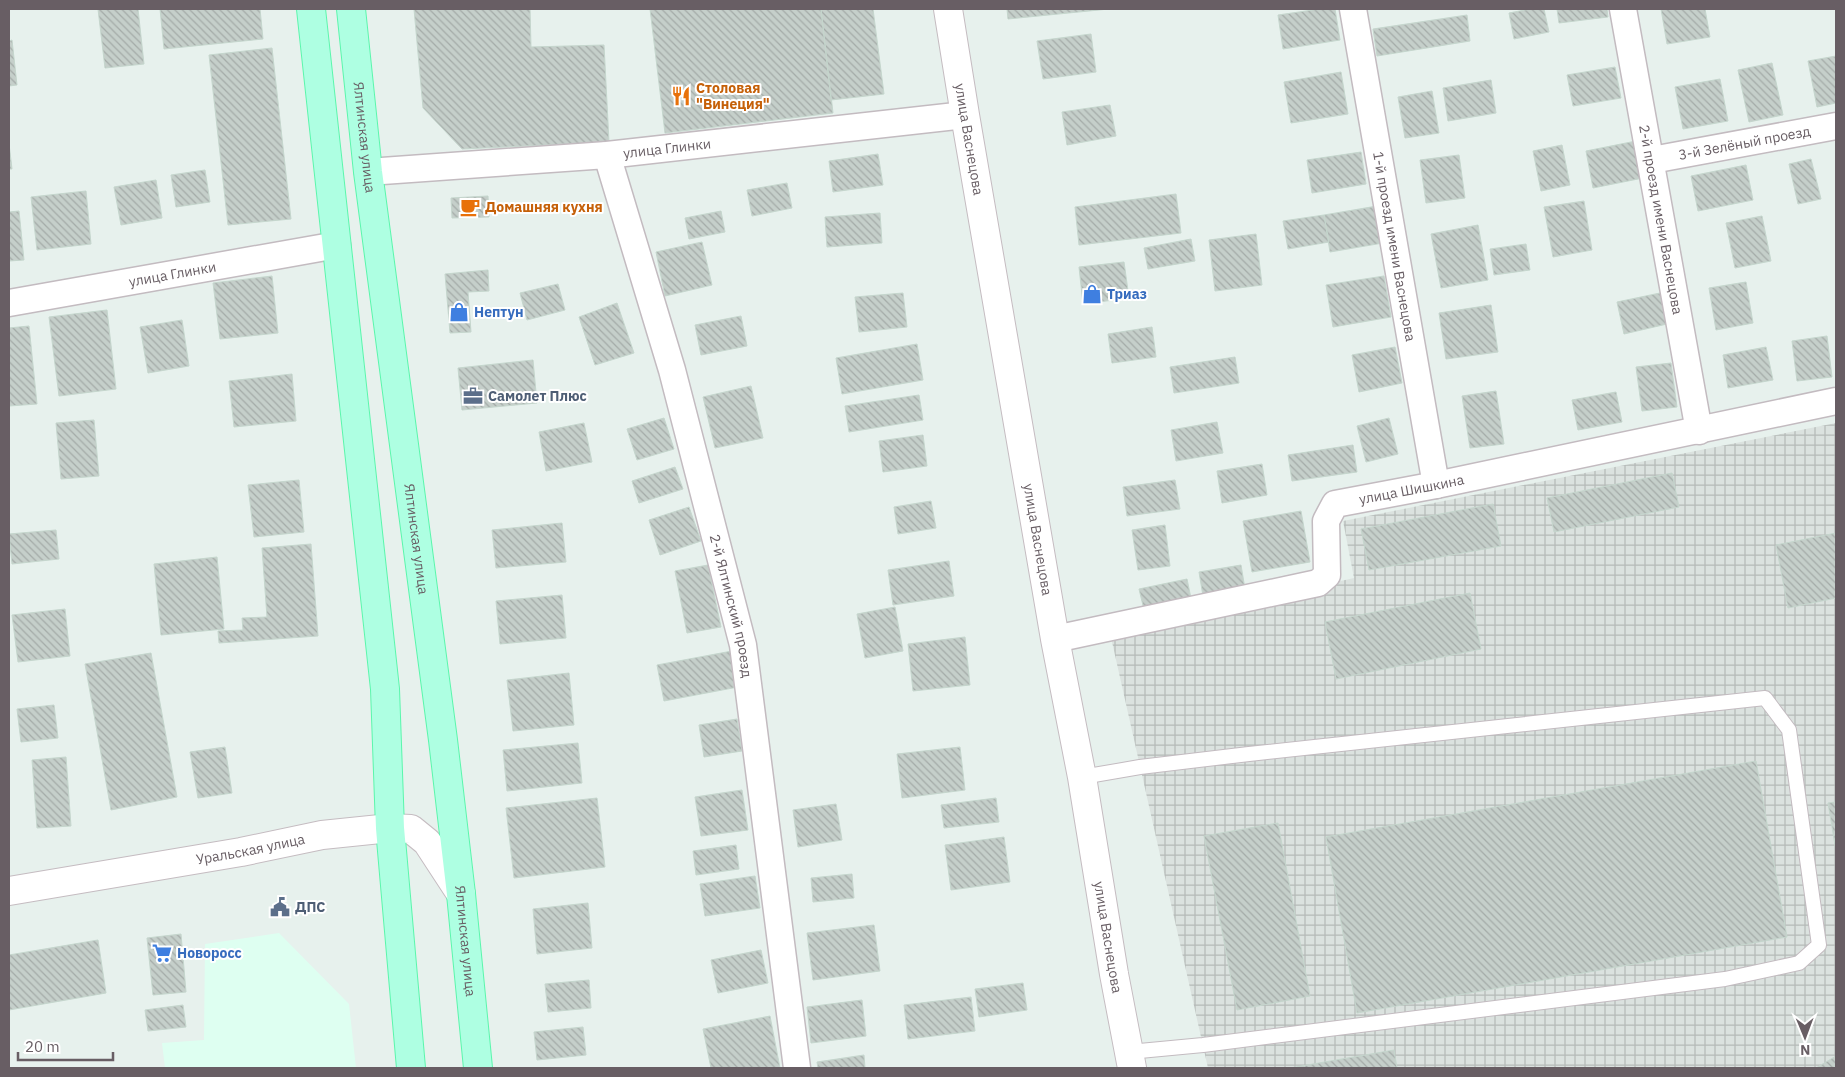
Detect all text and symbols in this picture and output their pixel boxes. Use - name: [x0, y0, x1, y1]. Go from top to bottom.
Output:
- place label: Столовая "Винеция": [696, 79, 770, 113]
- street label: Ялтинская улица: [350, 81, 380, 194]
- street label: улица Васнецова: [951, 82, 988, 197]
- restaurant icon: Столовая "Винеция": [670, 85, 692, 107]
- street label: 3-й Зелёный проезд: [1677, 122, 1812, 164]
- street label: 2-й проезд имени Васнецова: [1635, 123, 1687, 316]
- street label: улица Глинки: [622, 134, 712, 162]
- street label: 1-й проезд имени Васнецова: [1369, 150, 1420, 343]
- cafe icon: Домашняя кухня: [459, 196, 481, 218]
- place label: Домашняя кухня: [485, 198, 603, 216]
- street label: улица Глинки: [127, 258, 218, 291]
- shop icon: Триаз: [1081, 283, 1103, 305]
- place label: Триаз: [1107, 285, 1147, 303]
- shop icon: Нептун: [448, 301, 470, 323]
- place label: Нептун: [474, 303, 524, 321]
- office icon: Самолет Плюс: [462, 385, 484, 407]
- place label: Самолет Плюс: [488, 387, 587, 405]
- street label: улица Шишкина: [1357, 470, 1466, 508]
- street label: Ялтинская улица: [400, 482, 433, 596]
- street label: улица Васнецова: [1019, 482, 1056, 597]
- street label: 2-й Ялтинский проезд: [706, 532, 756, 679]
- street label: Уральская улица: [195, 830, 307, 868]
- street label: улица Васнецова: [1090, 880, 1127, 995]
- street label: Ялтинская улица: [451, 884, 480, 998]
- public building icon: ДПС: [269, 896, 291, 918]
- place label: ДПС: [295, 898, 325, 916]
- supermarket icon: Новоросс: [151, 942, 173, 964]
- place label: Новоросс: [177, 944, 242, 962]
- north arrow: [1780, 1012, 1830, 1062]
- scale bar: [18, 1030, 112, 1062]
- text: 20 m: [25, 1037, 60, 1056]
- text: N: [1800, 1041, 1810, 1059]

